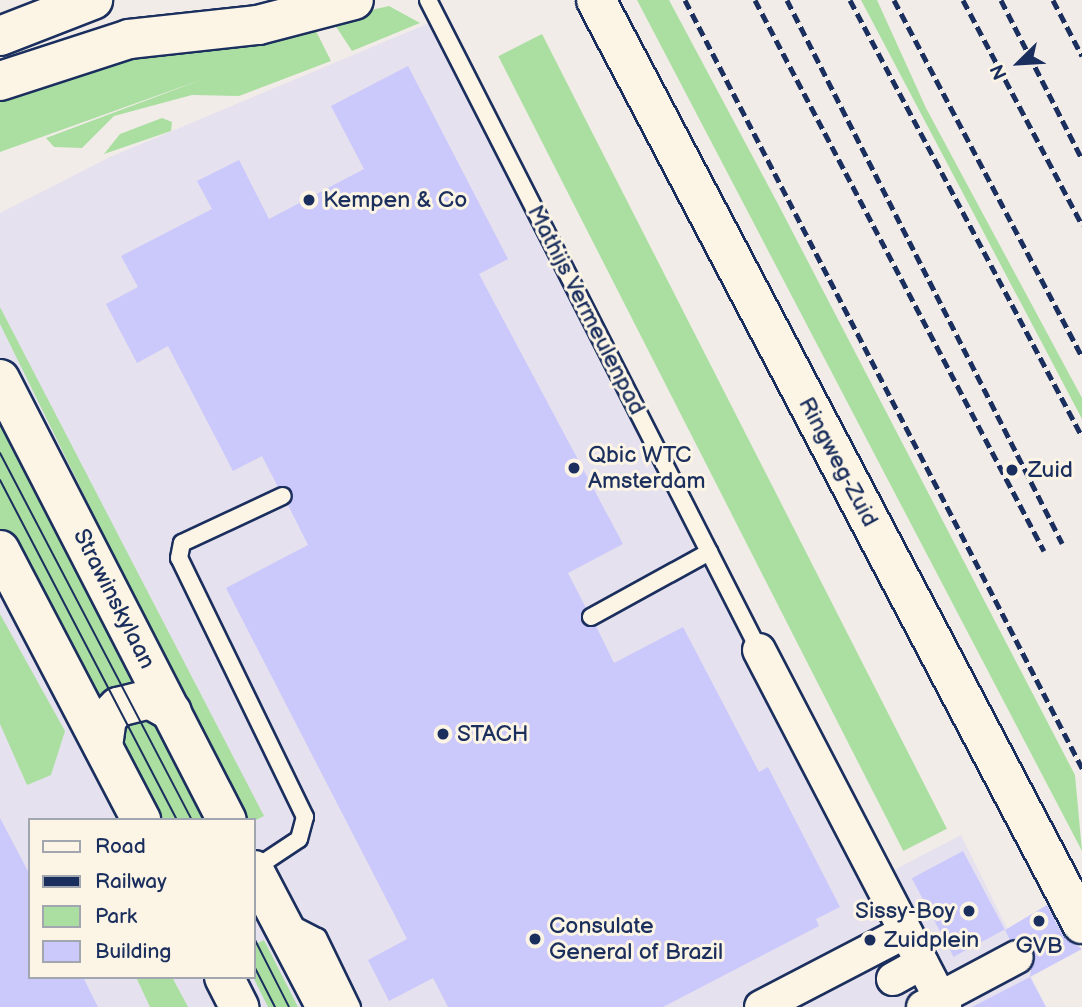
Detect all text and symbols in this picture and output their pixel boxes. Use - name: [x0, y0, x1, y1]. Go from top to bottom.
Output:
- north arrow: [984, 28, 1054, 98]
- text: N: [986, 61, 1013, 83]
- place label: Kempen & Co: [323, 186, 467, 214]
- marker: Kempen & Co: [301, 192, 317, 208]
- street label: Mathijs Vermeulenpad: [521, 200, 651, 420]
- street label: Ringweg-Zuid: [792, 393, 884, 531]
- place label: Qbic WTC Amsterdam: [588, 441, 706, 495]
- place label: Zuid: [1028, 456, 1073, 484]
- marker: Qbic WTC Amsterdam: [566, 460, 582, 476]
- marker: Zuid: [1002, 460, 1022, 480]
- street label: Strawinskylaan: [67, 525, 161, 673]
- place label: STACH: [457, 720, 529, 748]
- marker: STACH: [435, 726, 451, 742]
- legend: [28, 818, 256, 979]
- text: Road: [95, 834, 146, 859]
- text: Railway: [95, 869, 167, 894]
- place label: Sissy-Boy: [855, 897, 955, 925]
- marker: Sissy-Boy: [961, 903, 977, 919]
- text: Park: [95, 904, 137, 929]
- place label: Consulate General of Brazil: [549, 912, 723, 966]
- marker: GVB: [1031, 913, 1047, 929]
- place label: Zuidplein: [884, 926, 979, 954]
- marker: Consulate General of Brazil: [527, 931, 543, 947]
- marker: Zuidplein: [862, 932, 878, 948]
- place label: GVB: [1015, 932, 1063, 960]
- text: Building: [95, 939, 171, 964]

